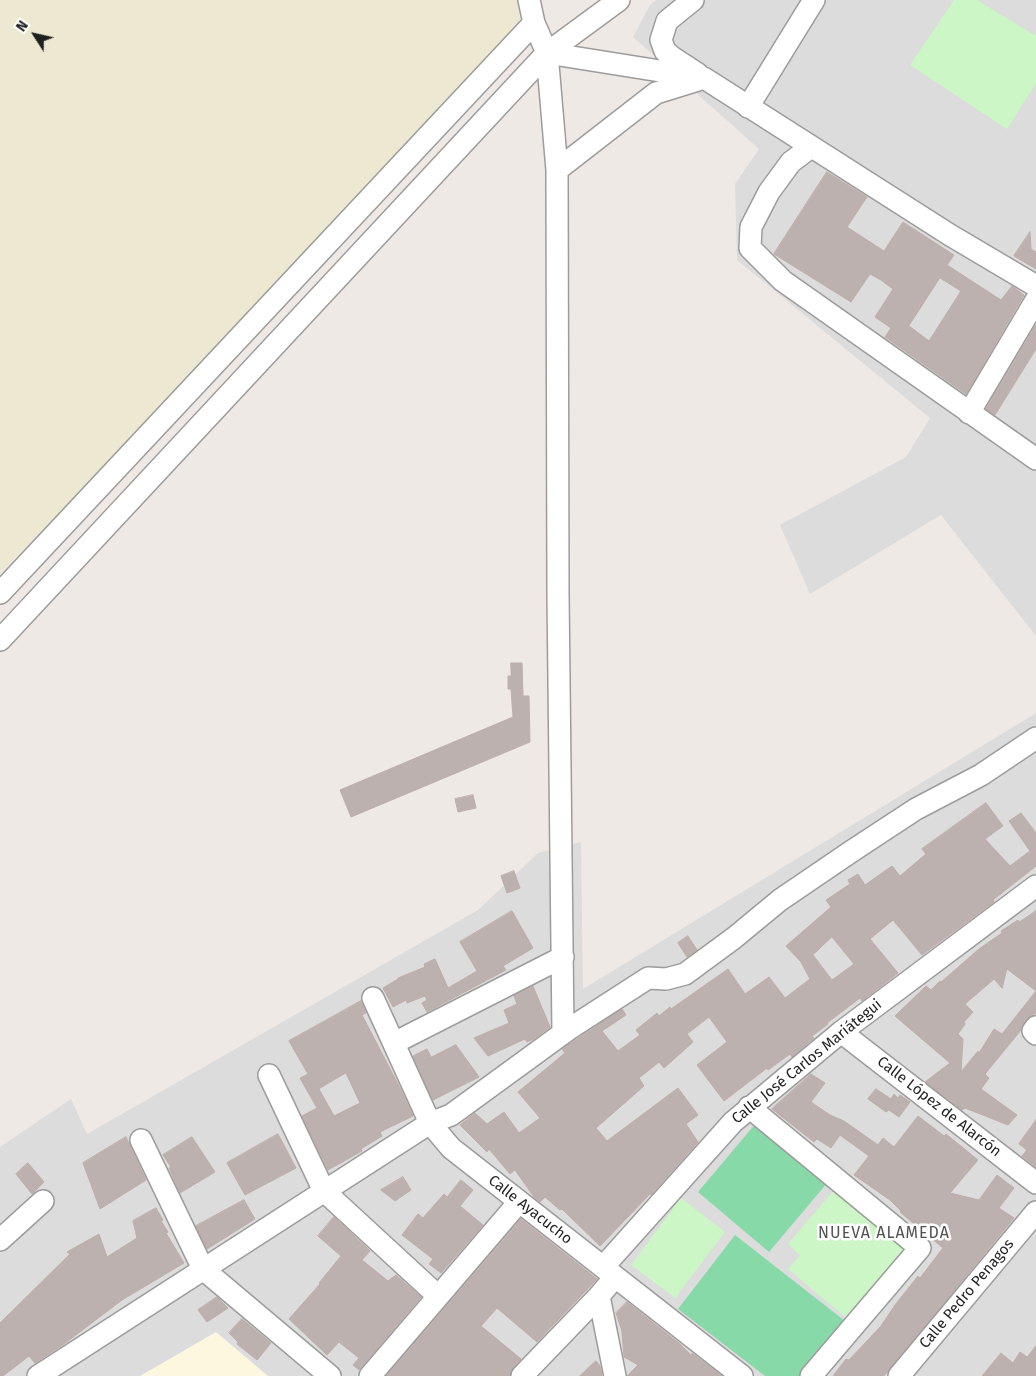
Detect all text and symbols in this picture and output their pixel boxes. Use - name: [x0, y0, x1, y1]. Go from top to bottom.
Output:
- north arrow: [10, 10, 60, 60]
- text: N: [13, 17, 32, 35]
- street label: Calle José Carlos Mariátegui: [728, 996, 886, 1128]
- street label: Calle López de Alarcón: [873, 1053, 1005, 1161]
- street label: Calle Ayacucho: [484, 1172, 576, 1248]
- district label: NUEVA ALAMEDA: [816, 1224, 952, 1244]
- street label: Calle Pedro Penagos: [916, 1236, 1018, 1352]

